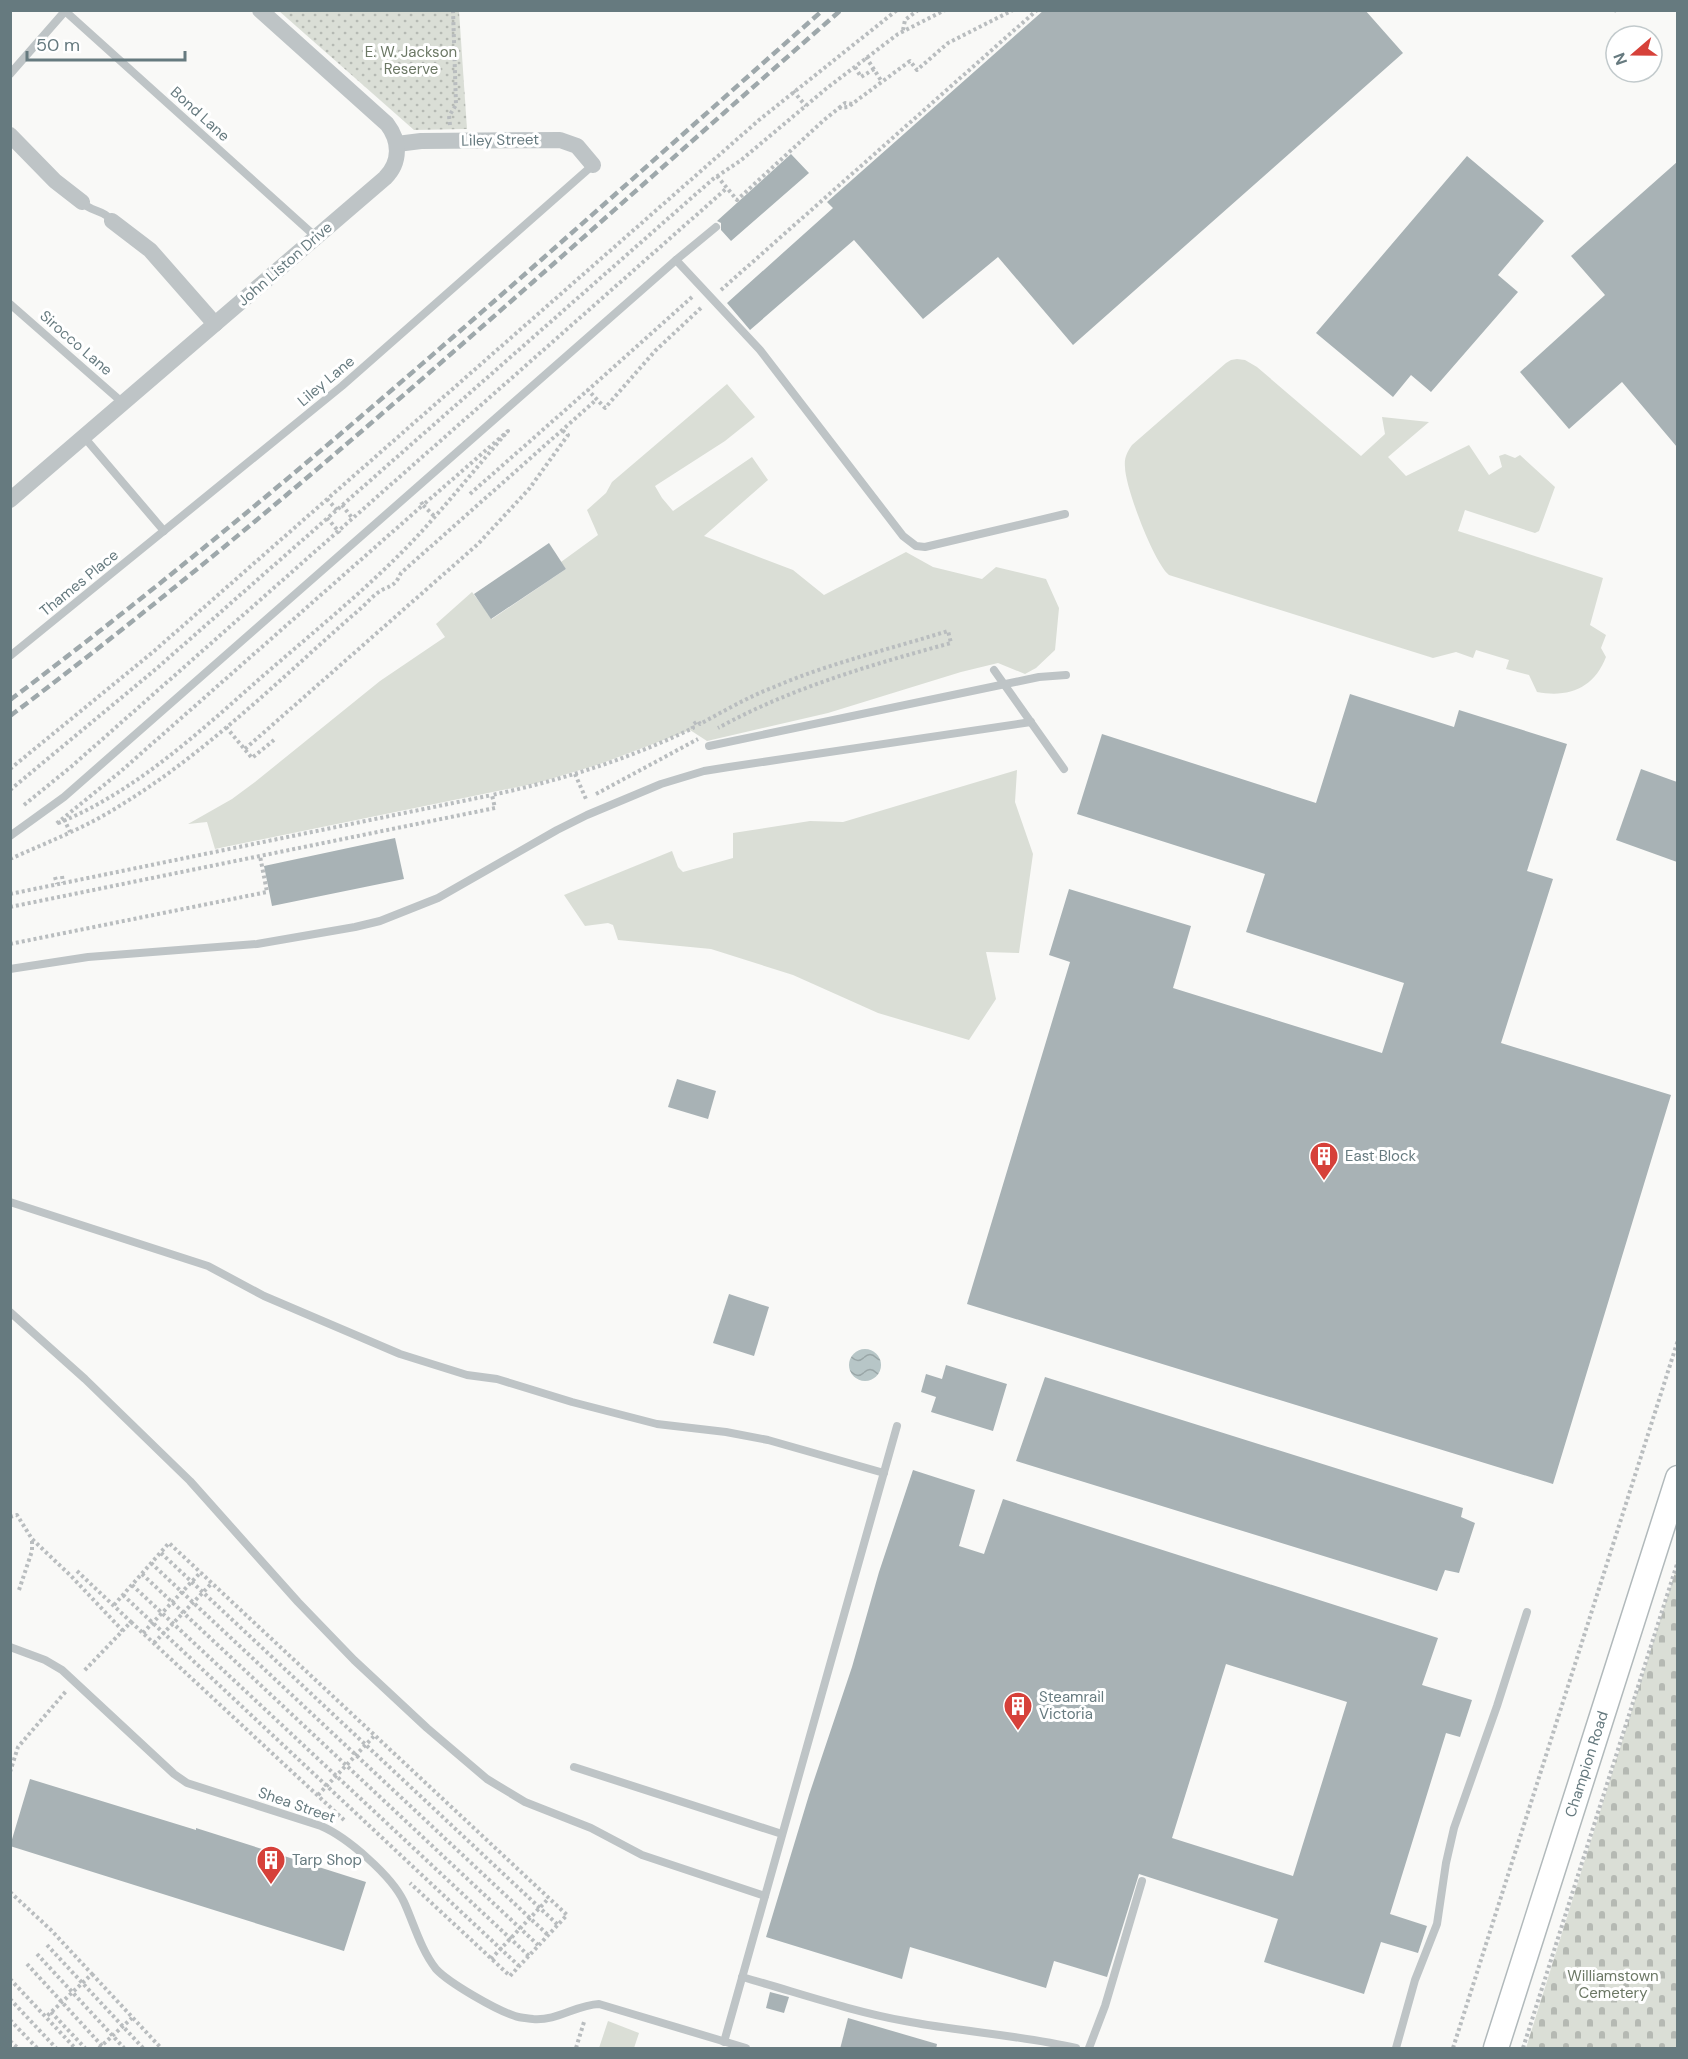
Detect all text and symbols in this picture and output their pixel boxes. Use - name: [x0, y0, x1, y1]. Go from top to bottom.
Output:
- scale bar: [27, 24, 184, 62]
- north arrow: [1604, 24, 1664, 84]
- text: 50 m: [36, 33, 80, 57]
- park label: E. W. Jackson Reserve: [365, 42, 457, 79]
- text: N: [1609, 50, 1632, 68]
- street label: Bond Lane: [166, 82, 234, 146]
- street label: Liley Street: [461, 129, 539, 151]
- street label: John Liston Drive: [234, 217, 336, 311]
- street label: Sirocco Lane: [36, 306, 116, 380]
- street label: Liley Lane: [293, 351, 359, 411]
- street label: Thames Place: [35, 545, 123, 621]
- building icon: East Block: [1308, 1140, 1340, 1182]
- place label: East Block: [1345, 1146, 1417, 1166]
- place label: Steamrail Victoria: [1039, 1687, 1104, 1724]
- building icon: Steamrail Victoria: [1002, 1690, 1034, 1732]
- street label: Champion Road: [1560, 1708, 1613, 1820]
- street label: Shea Street: [256, 1782, 338, 1828]
- building icon: Tarp Shop: [255, 1844, 287, 1886]
- place label: Tarp Shop: [292, 1850, 362, 1870]
- park label: Williamstown Cemetery: [1567, 1966, 1659, 2003]

